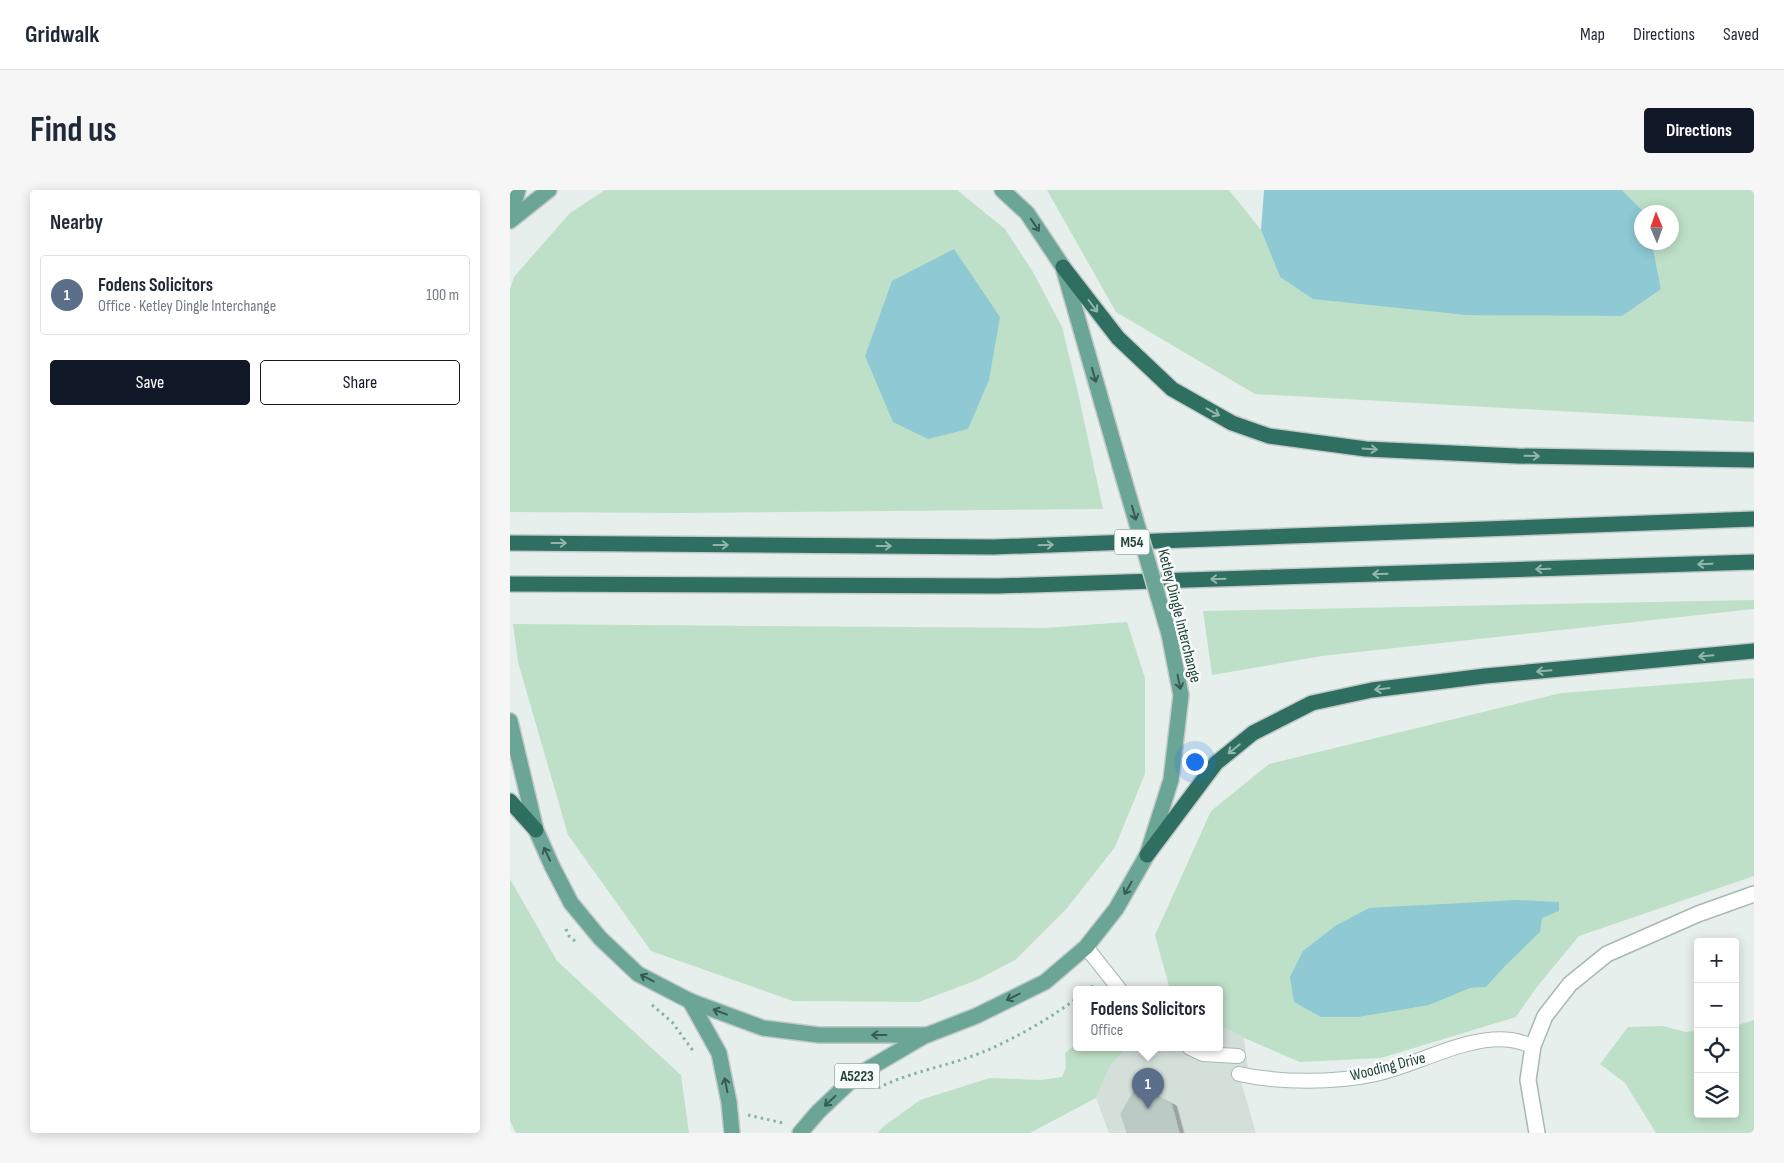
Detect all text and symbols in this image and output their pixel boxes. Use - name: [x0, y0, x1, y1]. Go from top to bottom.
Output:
- text: Gridwalk: [25, 20, 99, 49]
- text: Map: [1580, 24, 1605, 45]
- text: Directions: [1633, 24, 1695, 45]
- text: Saved: [1723, 24, 1759, 45]
- button: Directions: [1644, 108, 1754, 153]
- text: Find us: [30, 109, 117, 152]
- north arrow: [1634, 205, 1679, 250]
- text: Nearby: [50, 210, 103, 235]
- one-way arrow: [1030, 218, 1040, 232]
- text: Fodens Solicitors: [98, 274, 213, 297]
- text: 1: [64, 286, 70, 305]
- text: 100 m: [426, 286, 459, 305]
- text: Office · Ketley Dingle Interchange: [98, 297, 276, 316]
- one-way arrow: [1088, 299, 1098, 313]
- button: Save: [50, 360, 250, 405]
- button: Share: [260, 360, 460, 405]
- one-way arrow: [1090, 366, 1100, 382]
- one-way arrow: [1206, 407, 1221, 417]
- one-way arrow: [1362, 444, 1378, 453]
- one-way arrow: [1524, 452, 1540, 461]
- one-way arrow: [1130, 504, 1139, 520]
- road number: M54: [1114, 530, 1150, 554]
- one-way arrow: [550, 539, 566, 548]
- one-way arrow: [712, 540, 729, 550]
- one-way arrow: [1038, 540, 1054, 550]
- one-way arrow: [875, 541, 891, 551]
- street label: Ketley Dingle Interchange: [1153, 547, 1205, 685]
- one-way arrow: [1698, 559, 1714, 568]
- one-way arrow: [1535, 565, 1551, 574]
- one-way arrow: [1373, 570, 1389, 579]
- one-way arrow: [1210, 575, 1226, 584]
- one-way arrow: [1698, 651, 1714, 661]
- one-way arrow: [1536, 666, 1552, 676]
- one-way arrow: [1174, 674, 1184, 690]
- one-way arrow: [1375, 684, 1391, 694]
- one-way arrow: [1228, 743, 1241, 754]
- your location: [1182, 749, 1208, 775]
- one-way arrow: [541, 847, 551, 862]
- one-way arrow: [1123, 880, 1133, 894]
- map controls: [1694, 938, 1739, 1118]
- button: +: [1694, 938, 1739, 983]
- one-way arrow: [640, 973, 655, 982]
- button: −: [1694, 983, 1739, 1028]
- popup: [1073, 986, 1223, 1051]
- one-way arrow: [1006, 993, 1021, 1003]
- text: Fodens Solicitors: [1090, 998, 1206, 1021]
- one-way arrow: [713, 1007, 728, 1016]
- text: Office: [1090, 1021, 1123, 1040]
- button: locate: [1694, 1028, 1739, 1073]
- one-way arrow: [871, 1030, 887, 1040]
- street label: Wooding Drive: [1348, 1048, 1428, 1086]
- road number: A5223: [834, 1064, 880, 1088]
- pin: 1: [1132, 1068, 1164, 1109]
- button: layers: [1694, 1073, 1739, 1118]
- one-way arrow: [720, 1077, 730, 1093]
- one-way arrow: [823, 1095, 836, 1107]

